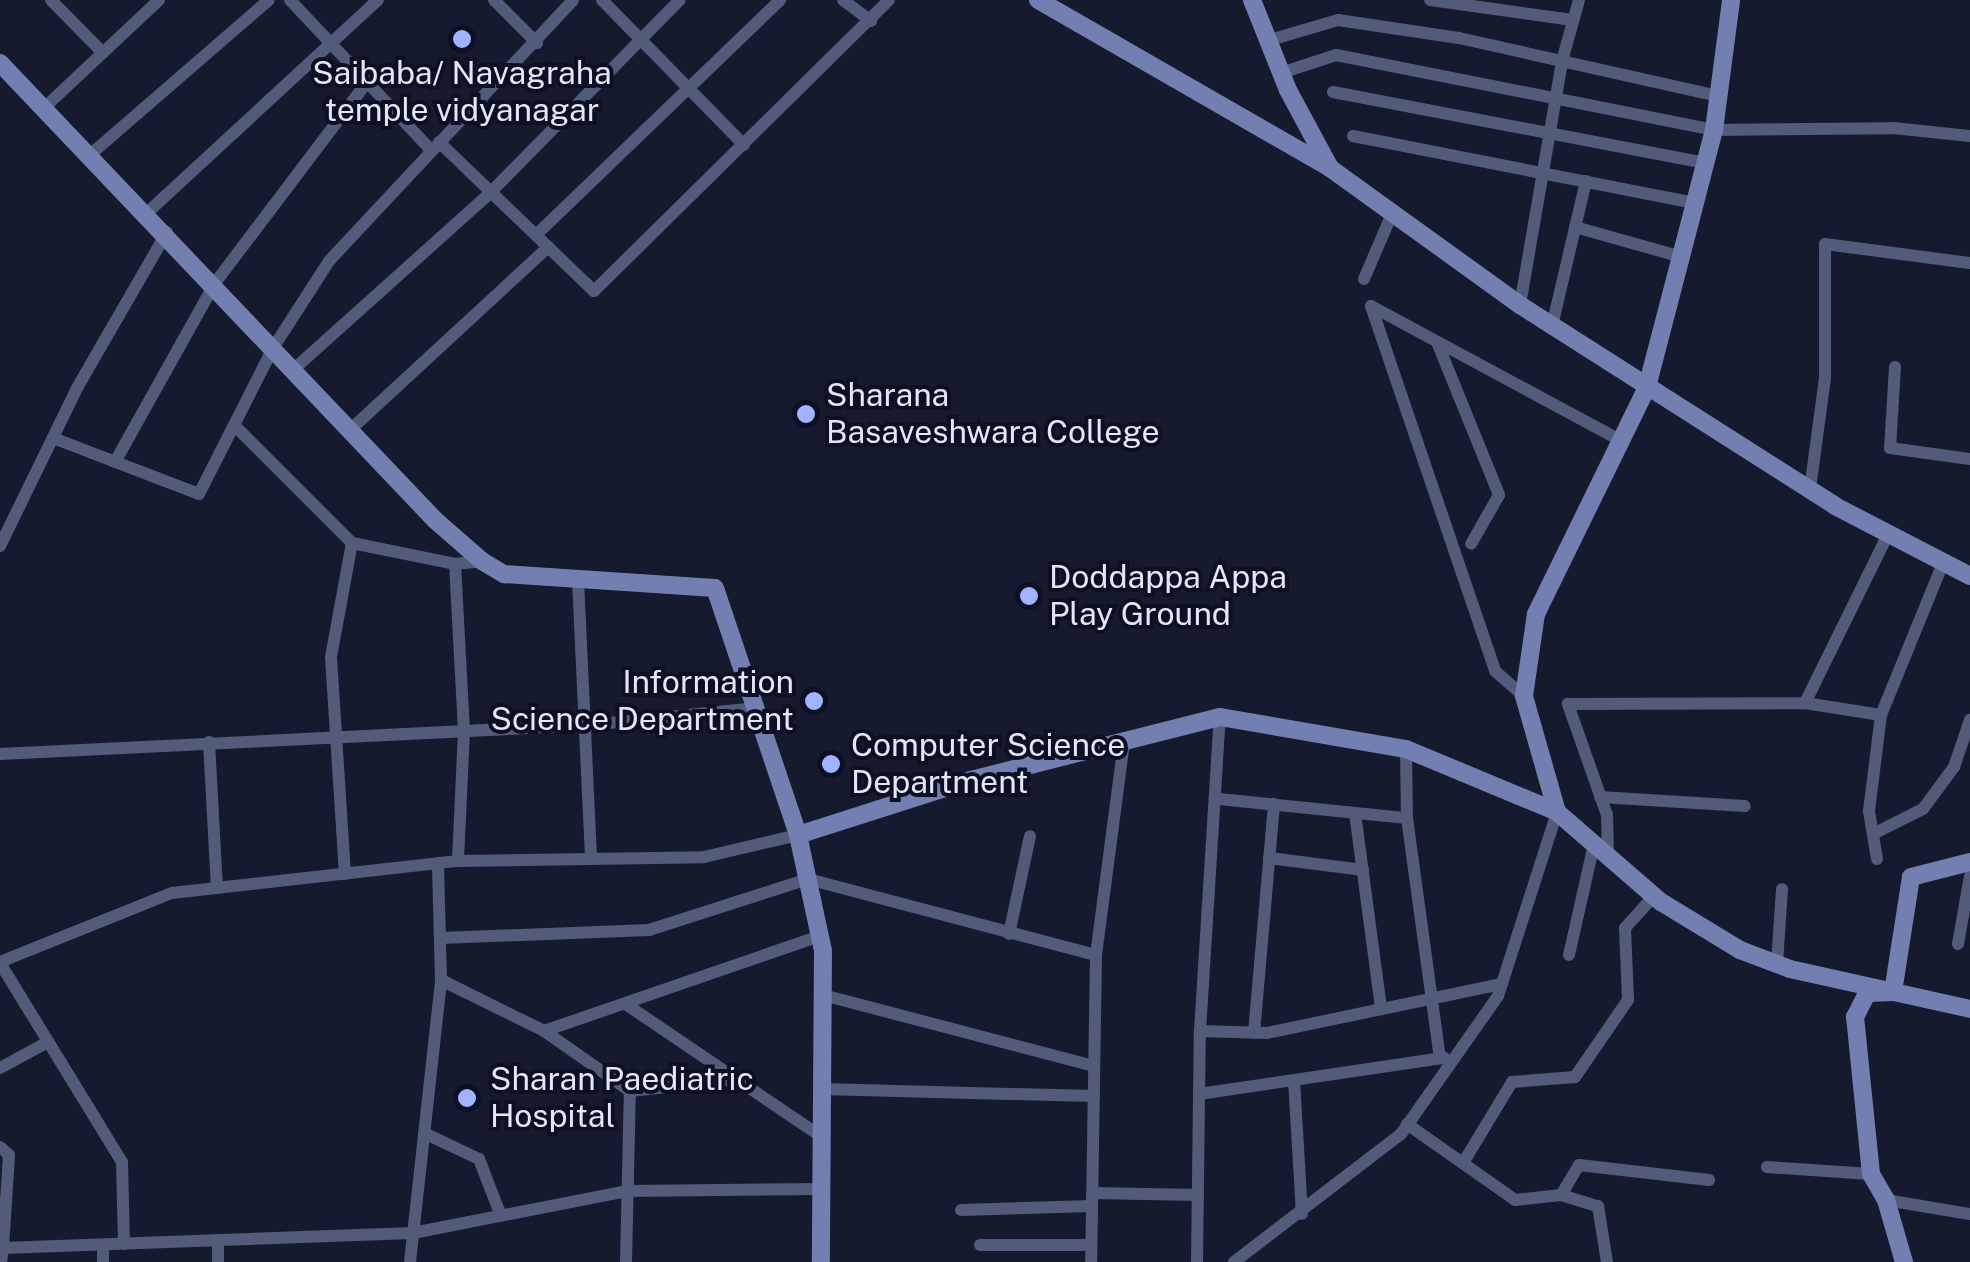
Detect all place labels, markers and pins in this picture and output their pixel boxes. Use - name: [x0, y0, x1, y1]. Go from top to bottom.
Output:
- marker: Saibaba/ Navagraha temple vidyanagar: [451, 28, 473, 50]
- place label: Saibaba/ Navagraha temple vidyanagar: [312, 55, 612, 130]
- place label: Sharana Basaveshwara College: [826, 377, 1160, 452]
- marker: Sharana Basaveshwara College: [795, 403, 817, 425]
- place label: Doddappa Appa Play Ground: [1049, 559, 1287, 634]
- marker: Doddappa Appa Play Ground: [1018, 585, 1040, 607]
- place label: Information Science Department: [490, 664, 794, 739]
- marker: Information Science Department: [803, 690, 825, 712]
- place label: Computer Science Department: [851, 727, 1125, 802]
- marker: Computer Science Department: [820, 753, 842, 775]
- place label: Sharan Paediatric Hospital: [490, 1061, 754, 1136]
- marker: Sharan Paediatric Hospital: [454, 1085, 480, 1111]

